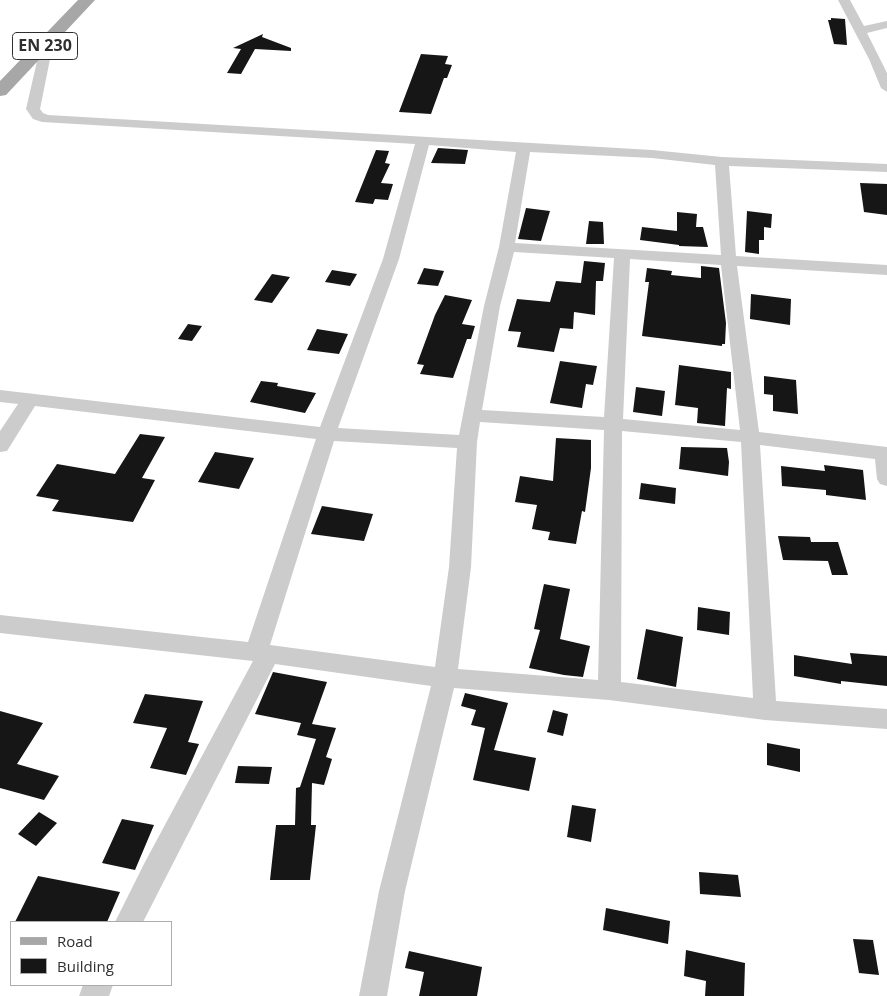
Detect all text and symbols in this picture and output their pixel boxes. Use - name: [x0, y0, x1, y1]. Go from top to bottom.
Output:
- road number: EN 230: [12, 32, 78, 59]
- legend: [10, 921, 172, 986]
- text: Road: [57, 931, 93, 951]
- text: Building: [57, 956, 114, 976]

